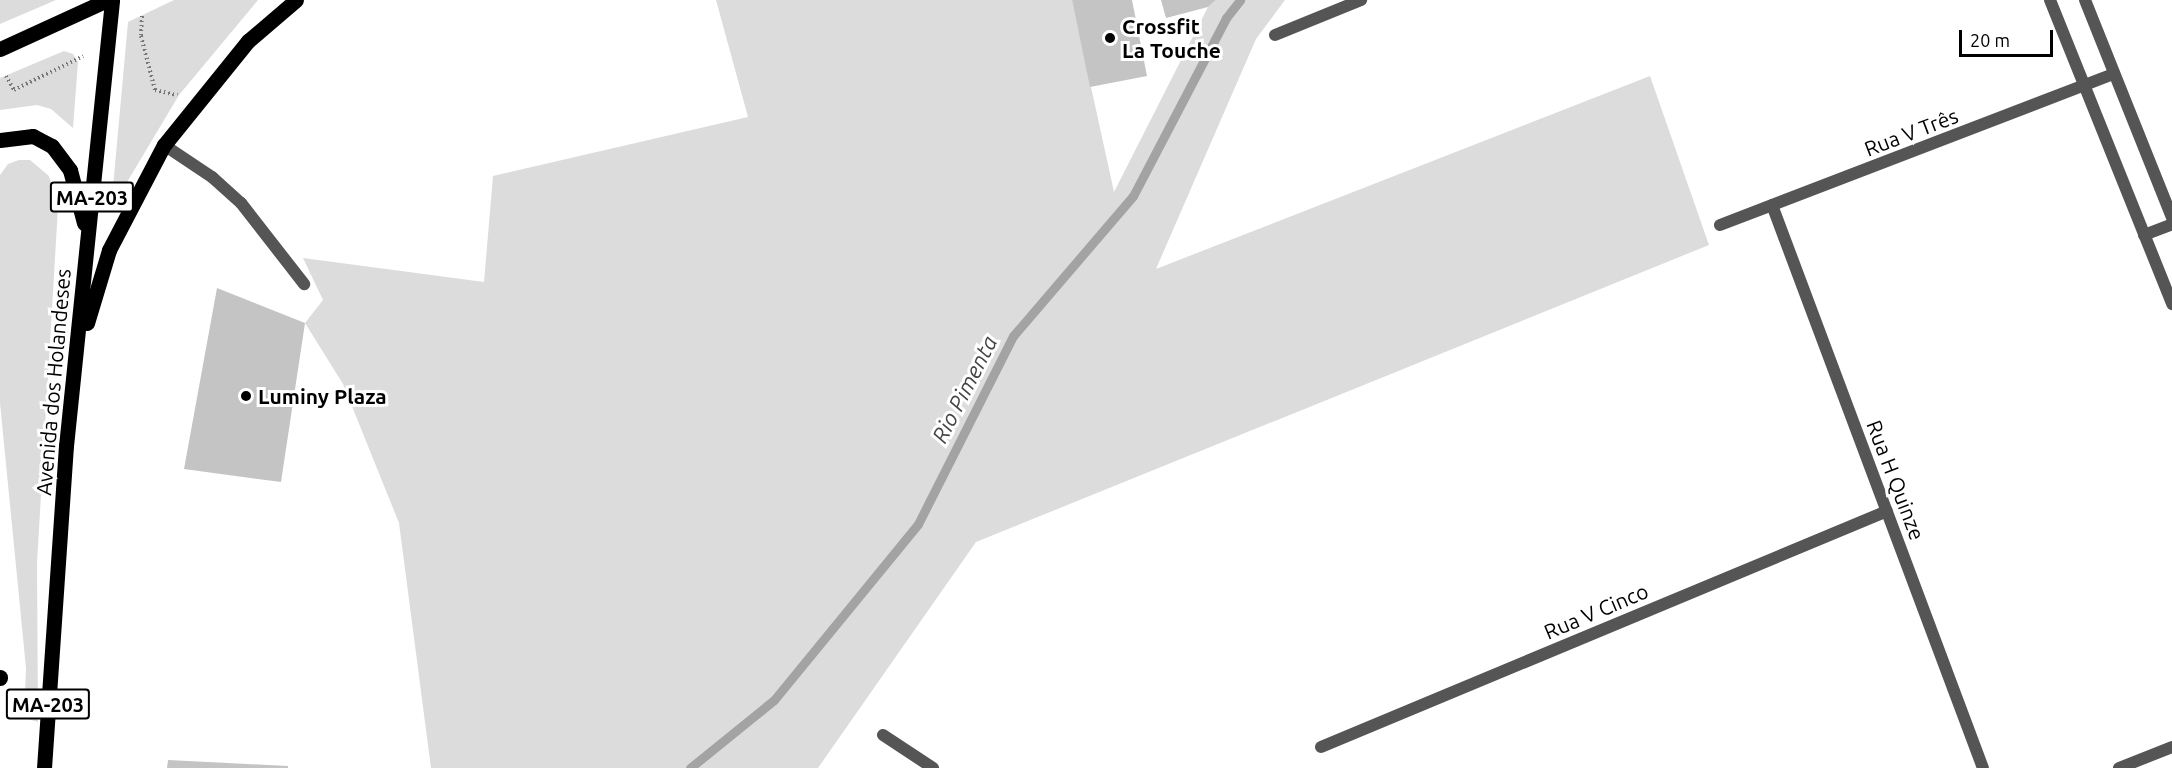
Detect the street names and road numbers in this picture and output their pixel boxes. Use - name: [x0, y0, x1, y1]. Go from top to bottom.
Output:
- street label: Rua V Três: [1861, 103, 1961, 161]
- road number: MA-203: [48, 180, 136, 214]
- street label: Avenida dos Holandeses: [31, 268, 75, 496]
- street label: Rua H Quinze: [1862, 416, 1930, 544]
- street label: Rua V Cinco: [1540, 578, 1652, 644]
- road number: MA-203: [4, 687, 92, 721]

